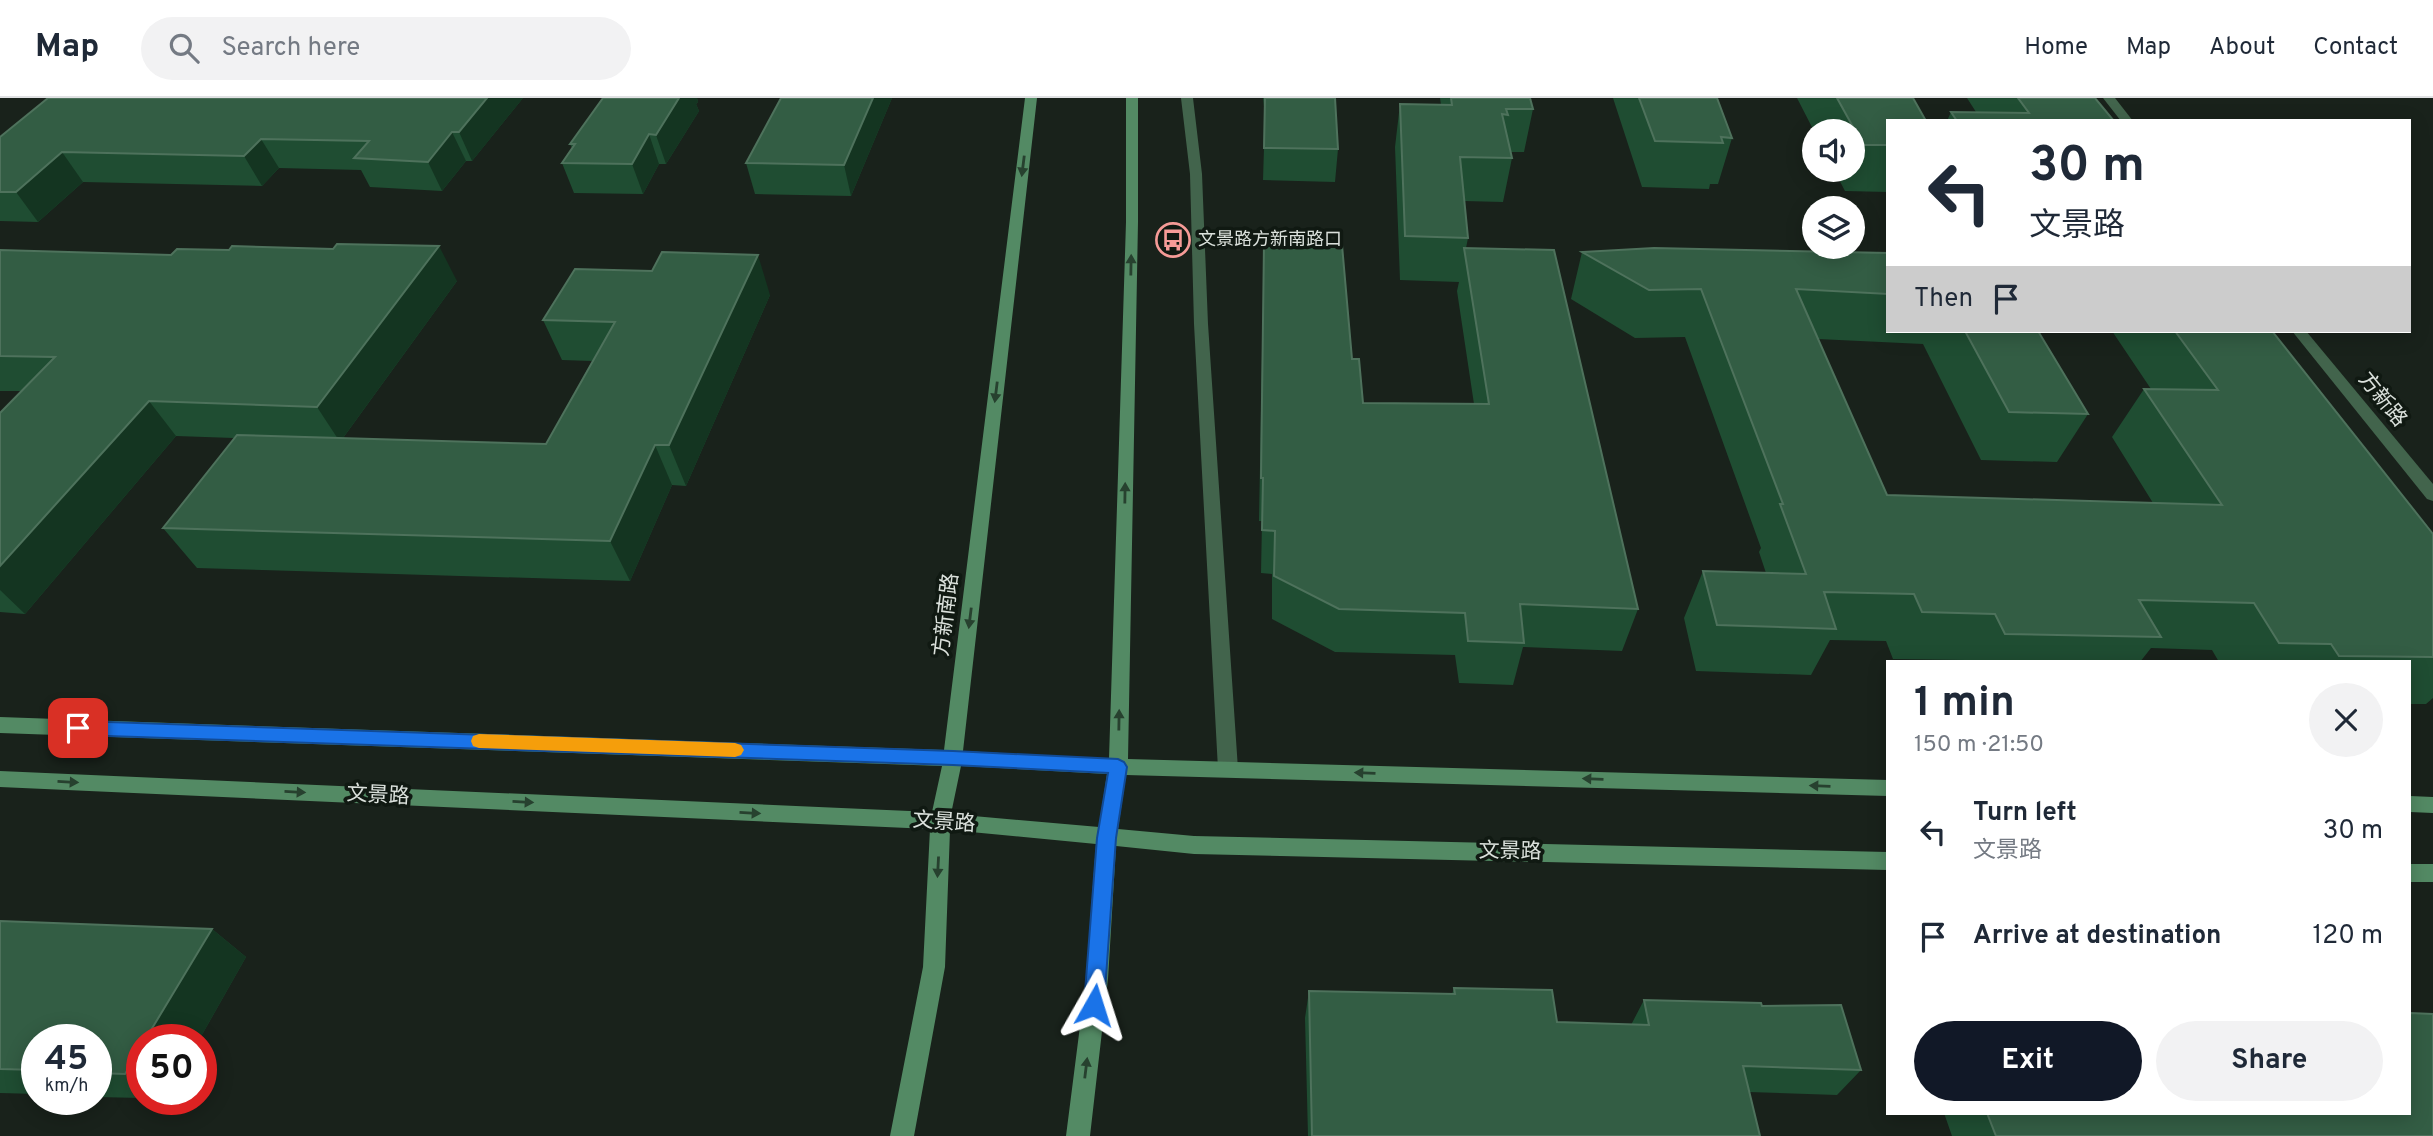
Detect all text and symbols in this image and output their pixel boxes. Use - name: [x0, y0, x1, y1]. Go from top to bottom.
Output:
- search box: [141, 17, 631, 80]
- text: Map: [35, 27, 99, 69]
- icon: search: [165, 29, 203, 67]
- text: Search here: [221, 32, 360, 65]
- text: Home: [2024, 33, 2088, 63]
- text: Map: [2126, 33, 2171, 63]
- text: About: [2209, 33, 2275, 63]
- text: Contact: [2313, 33, 2398, 63]
- map controls: [1802, 119, 1865, 259]
- button: sound: [1802, 119, 1865, 182]
- text: 30 m: [2029, 137, 2145, 199]
- icon: left: [1914, 147, 2005, 238]
- one-way arrow: [1017, 155, 1028, 177]
- button: layers: [1802, 196, 1865, 259]
- text: 文景路: [2029, 207, 2125, 247]
- bus stop icon: 文景路方新南路口: [1154, 221, 1192, 259]
- place label: 文景路方新南路口: [1198, 229, 1342, 252]
- one-way arrow: [1125, 254, 1137, 276]
- icon: arrive: [1987, 280, 2025, 318]
- text: Then: [1914, 283, 1973, 316]
- street label: 方新路: [2352, 367, 2412, 433]
- one-way arrow: [991, 381, 1002, 403]
- one-way arrow: [1119, 481, 1131, 503]
- street label: 方新南路: [928, 572, 966, 658]
- one-way arrow: [964, 607, 975, 629]
- text: 1 min: [1914, 678, 2015, 731]
- button: close: [2309, 683, 2383, 757]
- pin: [48, 698, 108, 758]
- icon: arrive: [59, 709, 97, 747]
- one-way arrow: [1114, 709, 1125, 731]
- text: 150 m · 21:50: [1914, 731, 2044, 760]
- one-way arrow: [1354, 767, 1376, 778]
- one-way arrow: [1581, 774, 1603, 785]
- one-way arrow: [57, 776, 79, 787]
- street label: 文景路: [346, 781, 410, 811]
- one-way arrow: [1809, 781, 1831, 792]
- one-way arrow: [285, 787, 307, 798]
- one-way arrow: [512, 797, 534, 808]
- text: Turn left: [1973, 797, 2077, 830]
- one-way arrow: [739, 807, 761, 818]
- street label: 文景路: [912, 807, 976, 839]
- icon: left: [1914, 813, 1952, 851]
- text: 30 m: [2323, 815, 2383, 848]
- text: 文景路: [1973, 837, 2042, 866]
- street label: 文景路: [1478, 838, 1542, 866]
- one-way arrow: [933, 857, 944, 879]
- icon: arrive: [1914, 918, 1952, 956]
- text: Arrive at destination: [1973, 920, 2221, 953]
- text: 120 m: [2313, 920, 2383, 953]
- position arrow: [1057, 968, 1131, 1042]
- button: Exit: [1914, 1021, 2142, 1101]
- button: Share: [2156, 1021, 2383, 1101]
- speed limit sign: 50: [126, 1024, 217, 1115]
- text: 45: [45, 1038, 88, 1082]
- one-way arrow: [1081, 1057, 1092, 1079]
- text: km/h: [45, 1075, 88, 1098]

